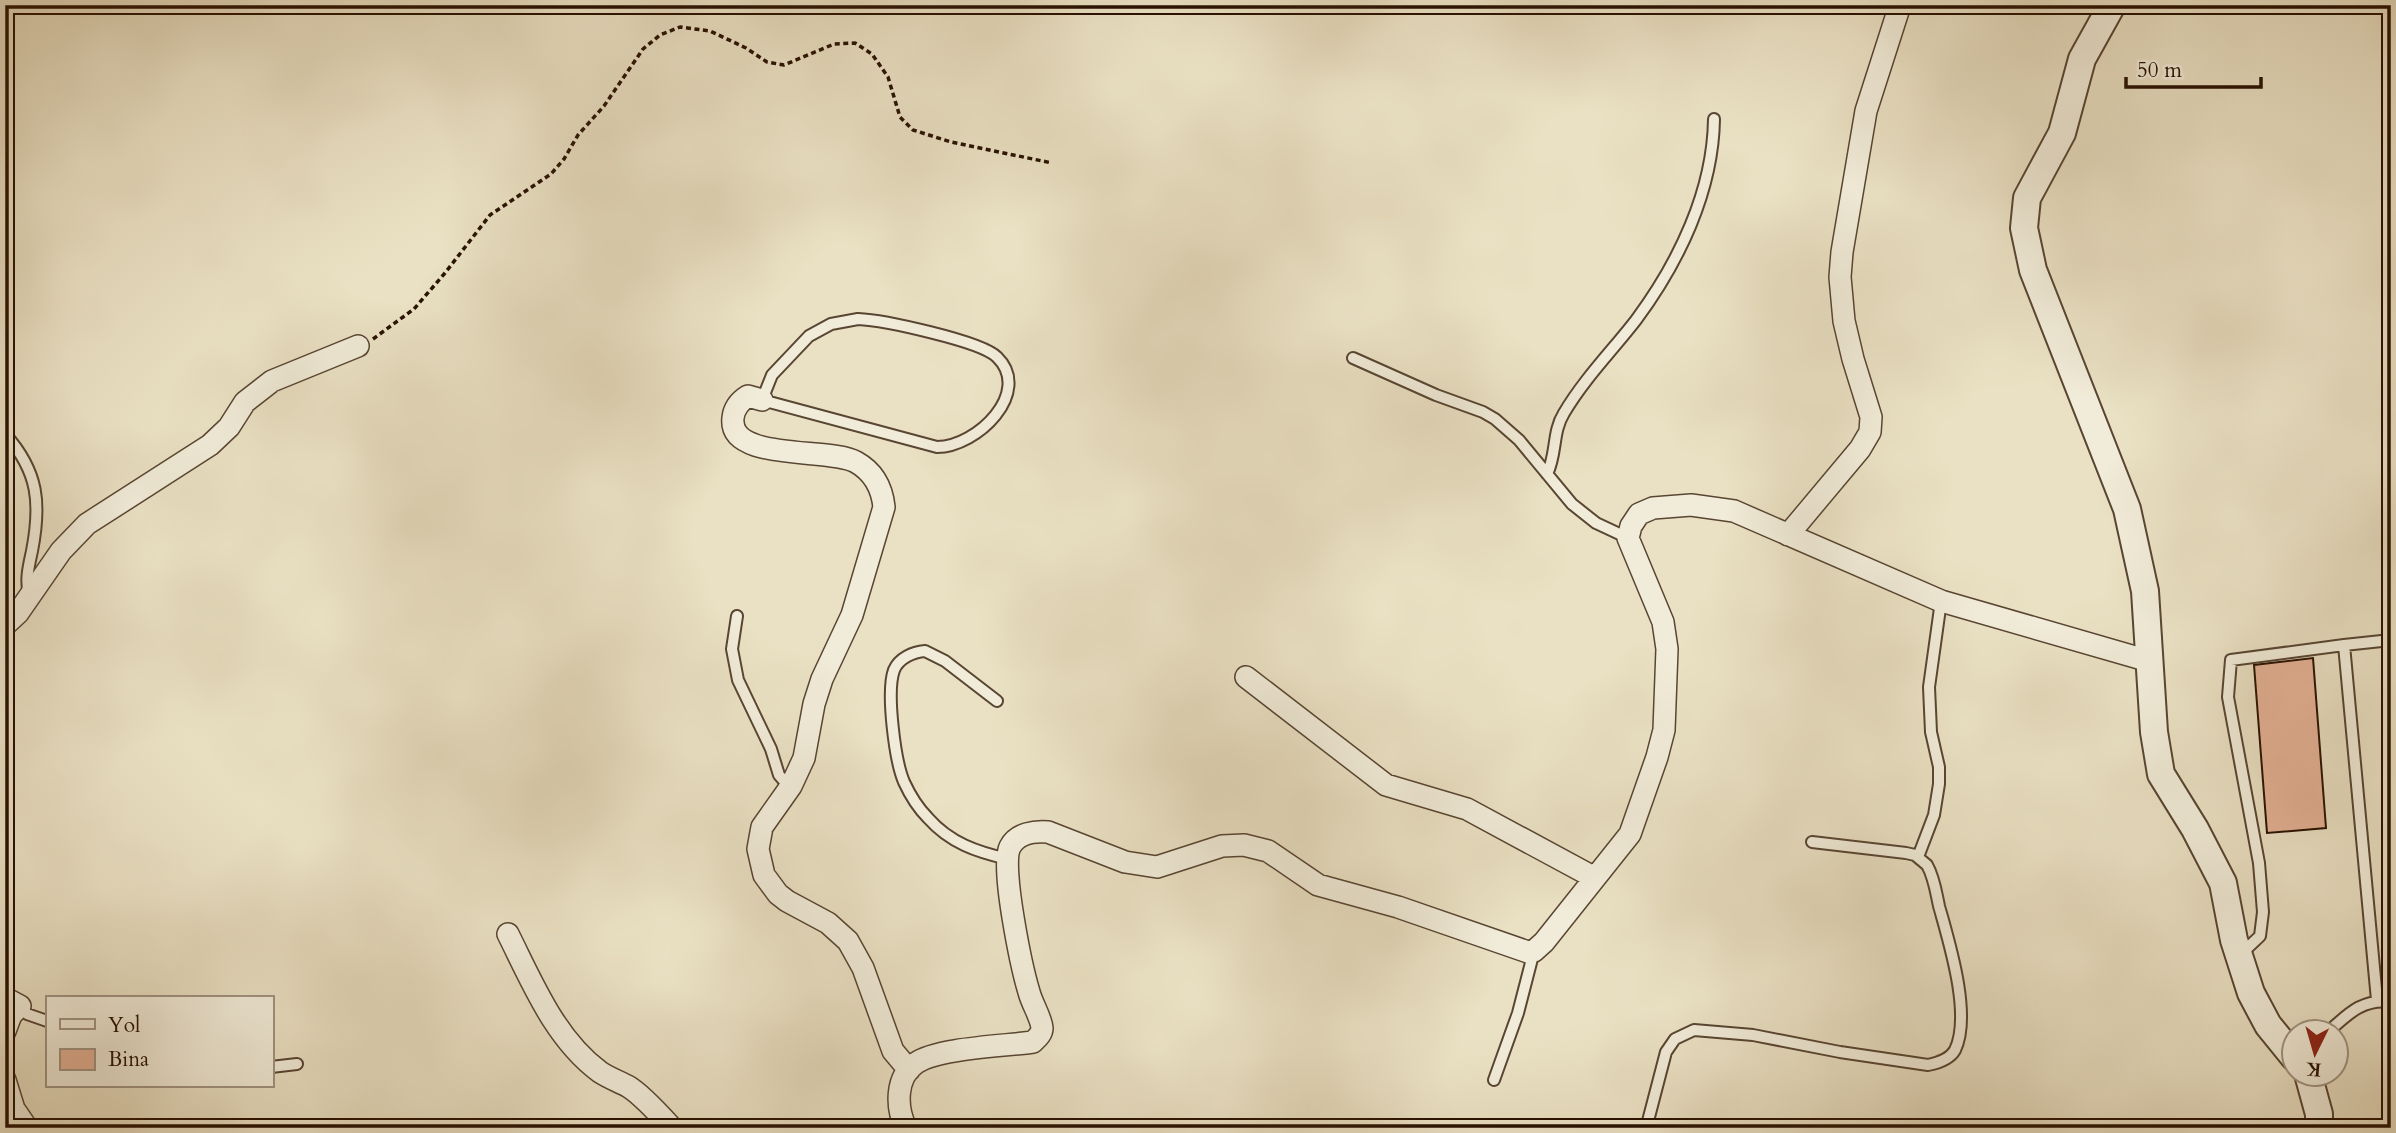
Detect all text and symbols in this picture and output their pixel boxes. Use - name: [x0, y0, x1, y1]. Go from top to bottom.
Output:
- scale bar: [2126, 46, 2261, 90]
- text: 50 m: [2137, 56, 2182, 85]
- legend: [46, 996, 273, 1088]
- text: Yol: [108, 1011, 140, 1040]
- north arrow: [2280, 1018, 2350, 1088]
- text: Bina: [108, 1045, 149, 1074]
- text: K: [2304, 1055, 2322, 1083]

